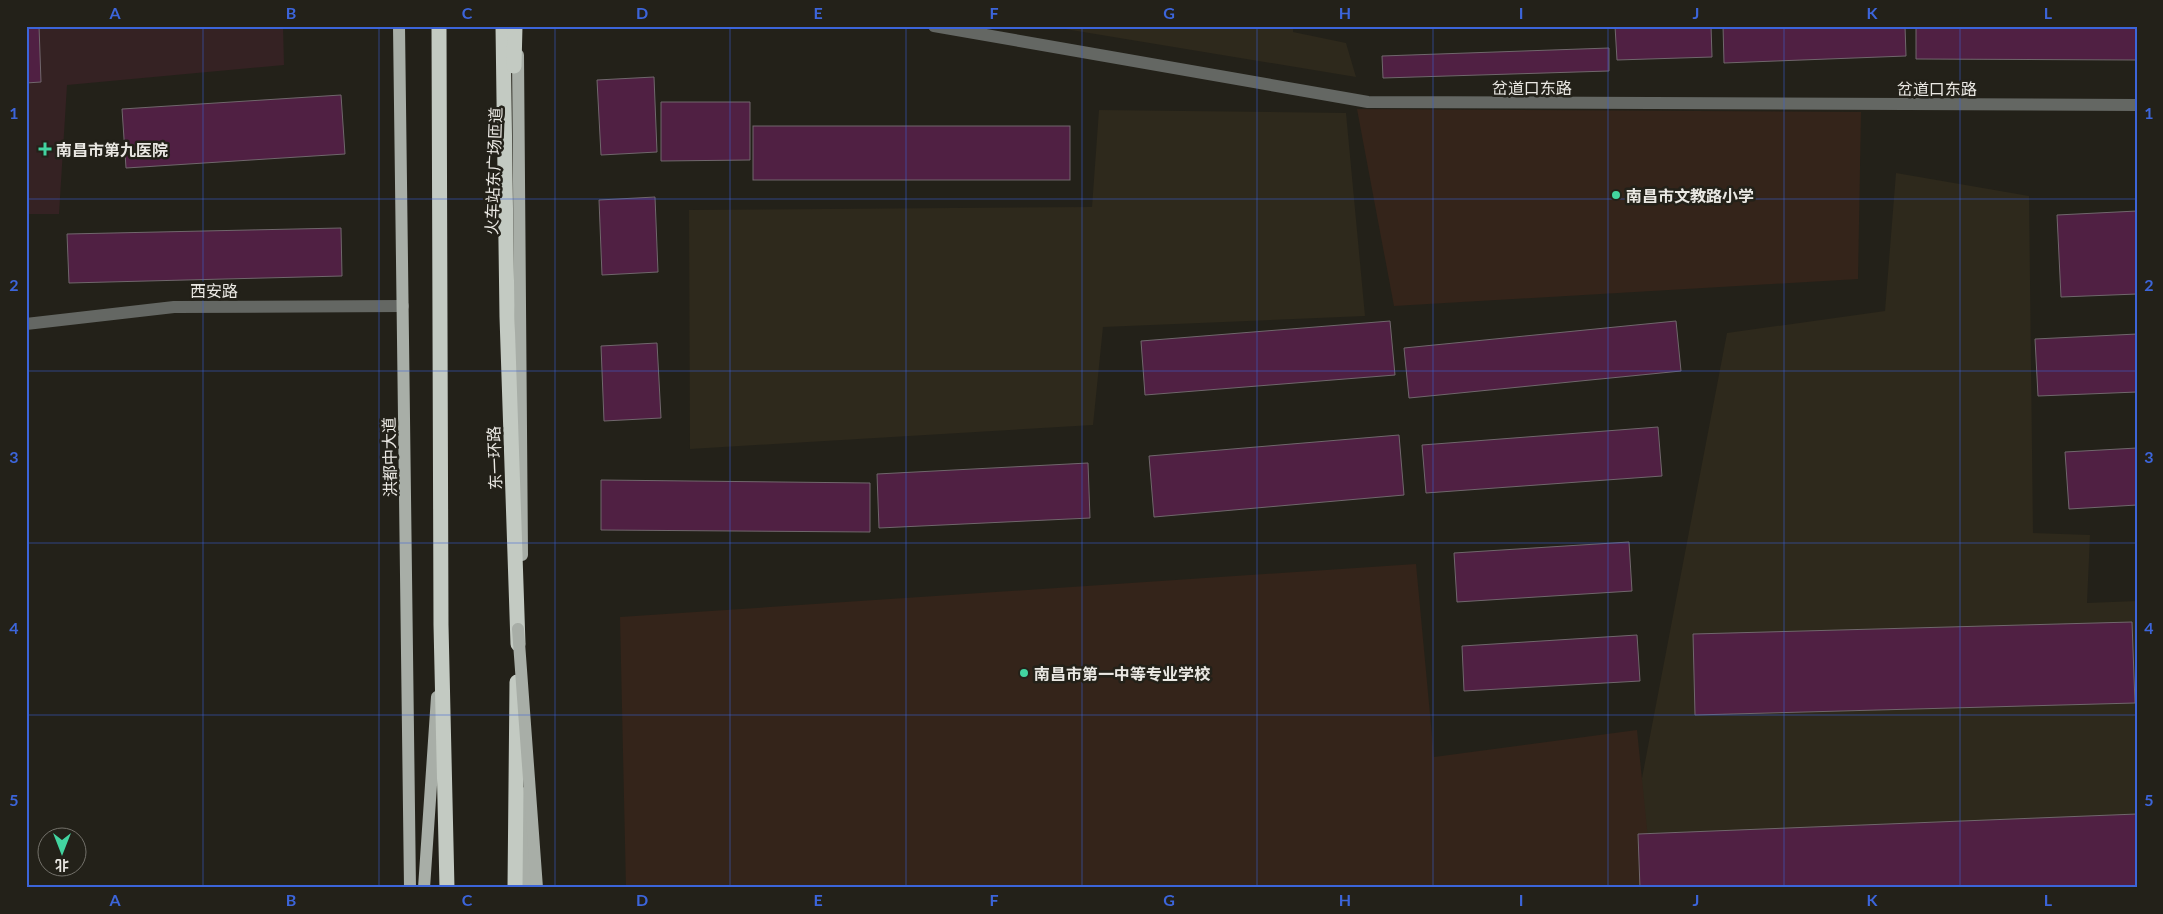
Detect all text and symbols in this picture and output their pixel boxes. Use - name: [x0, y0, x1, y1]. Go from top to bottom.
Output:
- text: A: [108, 3, 121, 22]
- text: B: [286, 3, 296, 22]
- text: C: [462, 3, 473, 22]
- text: D: [636, 3, 648, 22]
- text: E: [813, 3, 823, 22]
- text: F: [989, 3, 999, 22]
- text: G: [1163, 3, 1175, 22]
- text: H: [1339, 3, 1351, 22]
- text: I: [1519, 3, 1523, 22]
- text: J: [1693, 3, 1699, 22]
- text: K: [1867, 3, 1879, 22]
- text: L: [2044, 3, 2053, 22]
- street label: 岔道口东路: [1492, 78, 1572, 97]
- street label: 岔道口东路: [1897, 79, 1977, 98]
- text: 1: [9, 103, 19, 122]
- text: 1: [2144, 103, 2154, 122]
- street label: 火车站东广场匝道: [481, 107, 505, 235]
- place label: 南昌市第九医院: [56, 140, 168, 159]
- marker: 南昌市第九医院: [38, 142, 52, 156]
- place label: 南昌市文教路小学: [1626, 186, 1754, 205]
- marker: 南昌市文教路小学: [1610, 189, 1622, 201]
- text: 2: [9, 275, 19, 294]
- text: 2: [2144, 275, 2154, 294]
- street label: 西安路: [190, 281, 238, 300]
- street label: 洪都中大道: [379, 417, 399, 497]
- street label: 东一环路: [483, 426, 505, 490]
- text: 3: [9, 447, 19, 466]
- text: 3: [2144, 447, 2154, 466]
- text: 4: [9, 618, 19, 637]
- text: 4: [2144, 618, 2154, 637]
- place label: 南昌市第一中等专业学校: [1034, 664, 1211, 683]
- marker: 南昌市第一中等专业学校: [1018, 667, 1030, 679]
- text: 5: [9, 790, 19, 809]
- text: 5: [2144, 790, 2154, 809]
- north arrow: [38, 826, 88, 876]
- text: 北: [55, 857, 69, 874]
- text: A: [108, 890, 121, 909]
- text: B: [286, 890, 296, 909]
- text: C: [462, 890, 473, 909]
- text: D: [636, 890, 648, 909]
- text: E: [813, 890, 823, 909]
- text: F: [989, 890, 999, 909]
- text: G: [1163, 890, 1175, 909]
- text: H: [1339, 890, 1351, 909]
- text: I: [1519, 890, 1523, 909]
- text: J: [1693, 890, 1699, 909]
- text: K: [1867, 890, 1879, 909]
- text: L: [2044, 890, 2053, 909]

